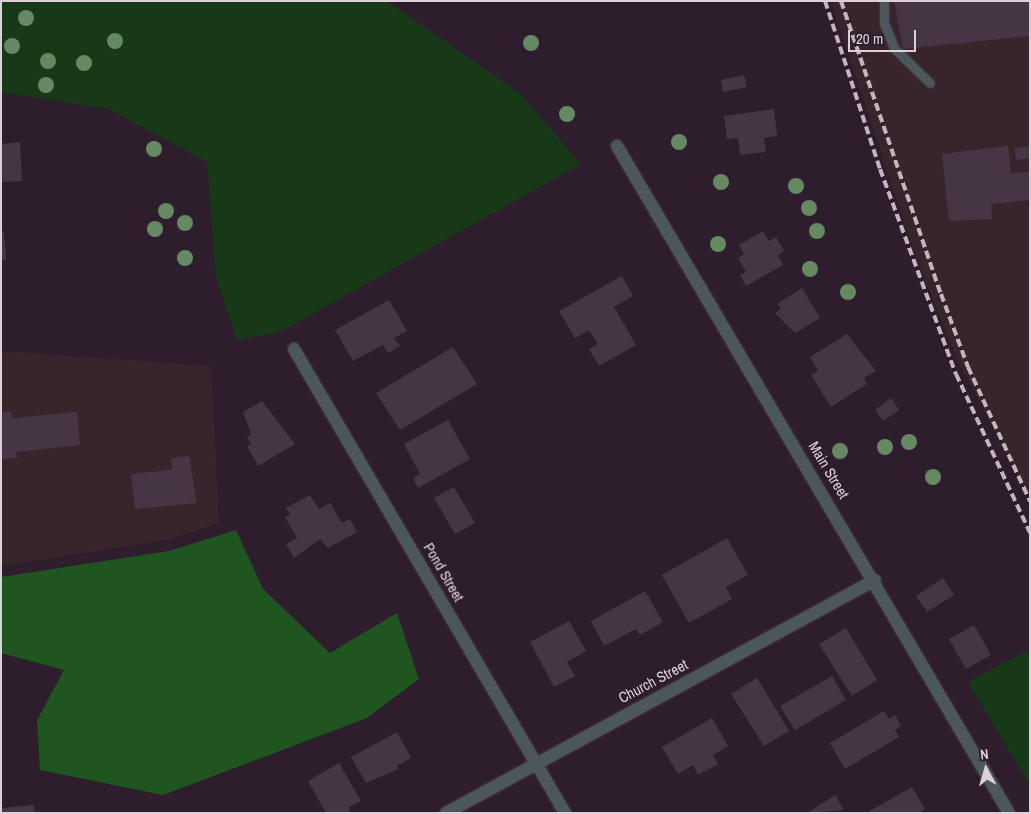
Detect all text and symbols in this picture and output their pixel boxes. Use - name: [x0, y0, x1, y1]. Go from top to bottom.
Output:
- scale bar: [851, 20, 918, 52]
- text: 20 m: [856, 28, 883, 49]
- street label: Main Street: [805, 438, 853, 502]
- street label: Pond Street: [420, 539, 468, 605]
- street label: Church Street: [615, 655, 691, 707]
- north arrow: [961, 744, 1011, 794]
- text: N: [979, 745, 989, 763]

